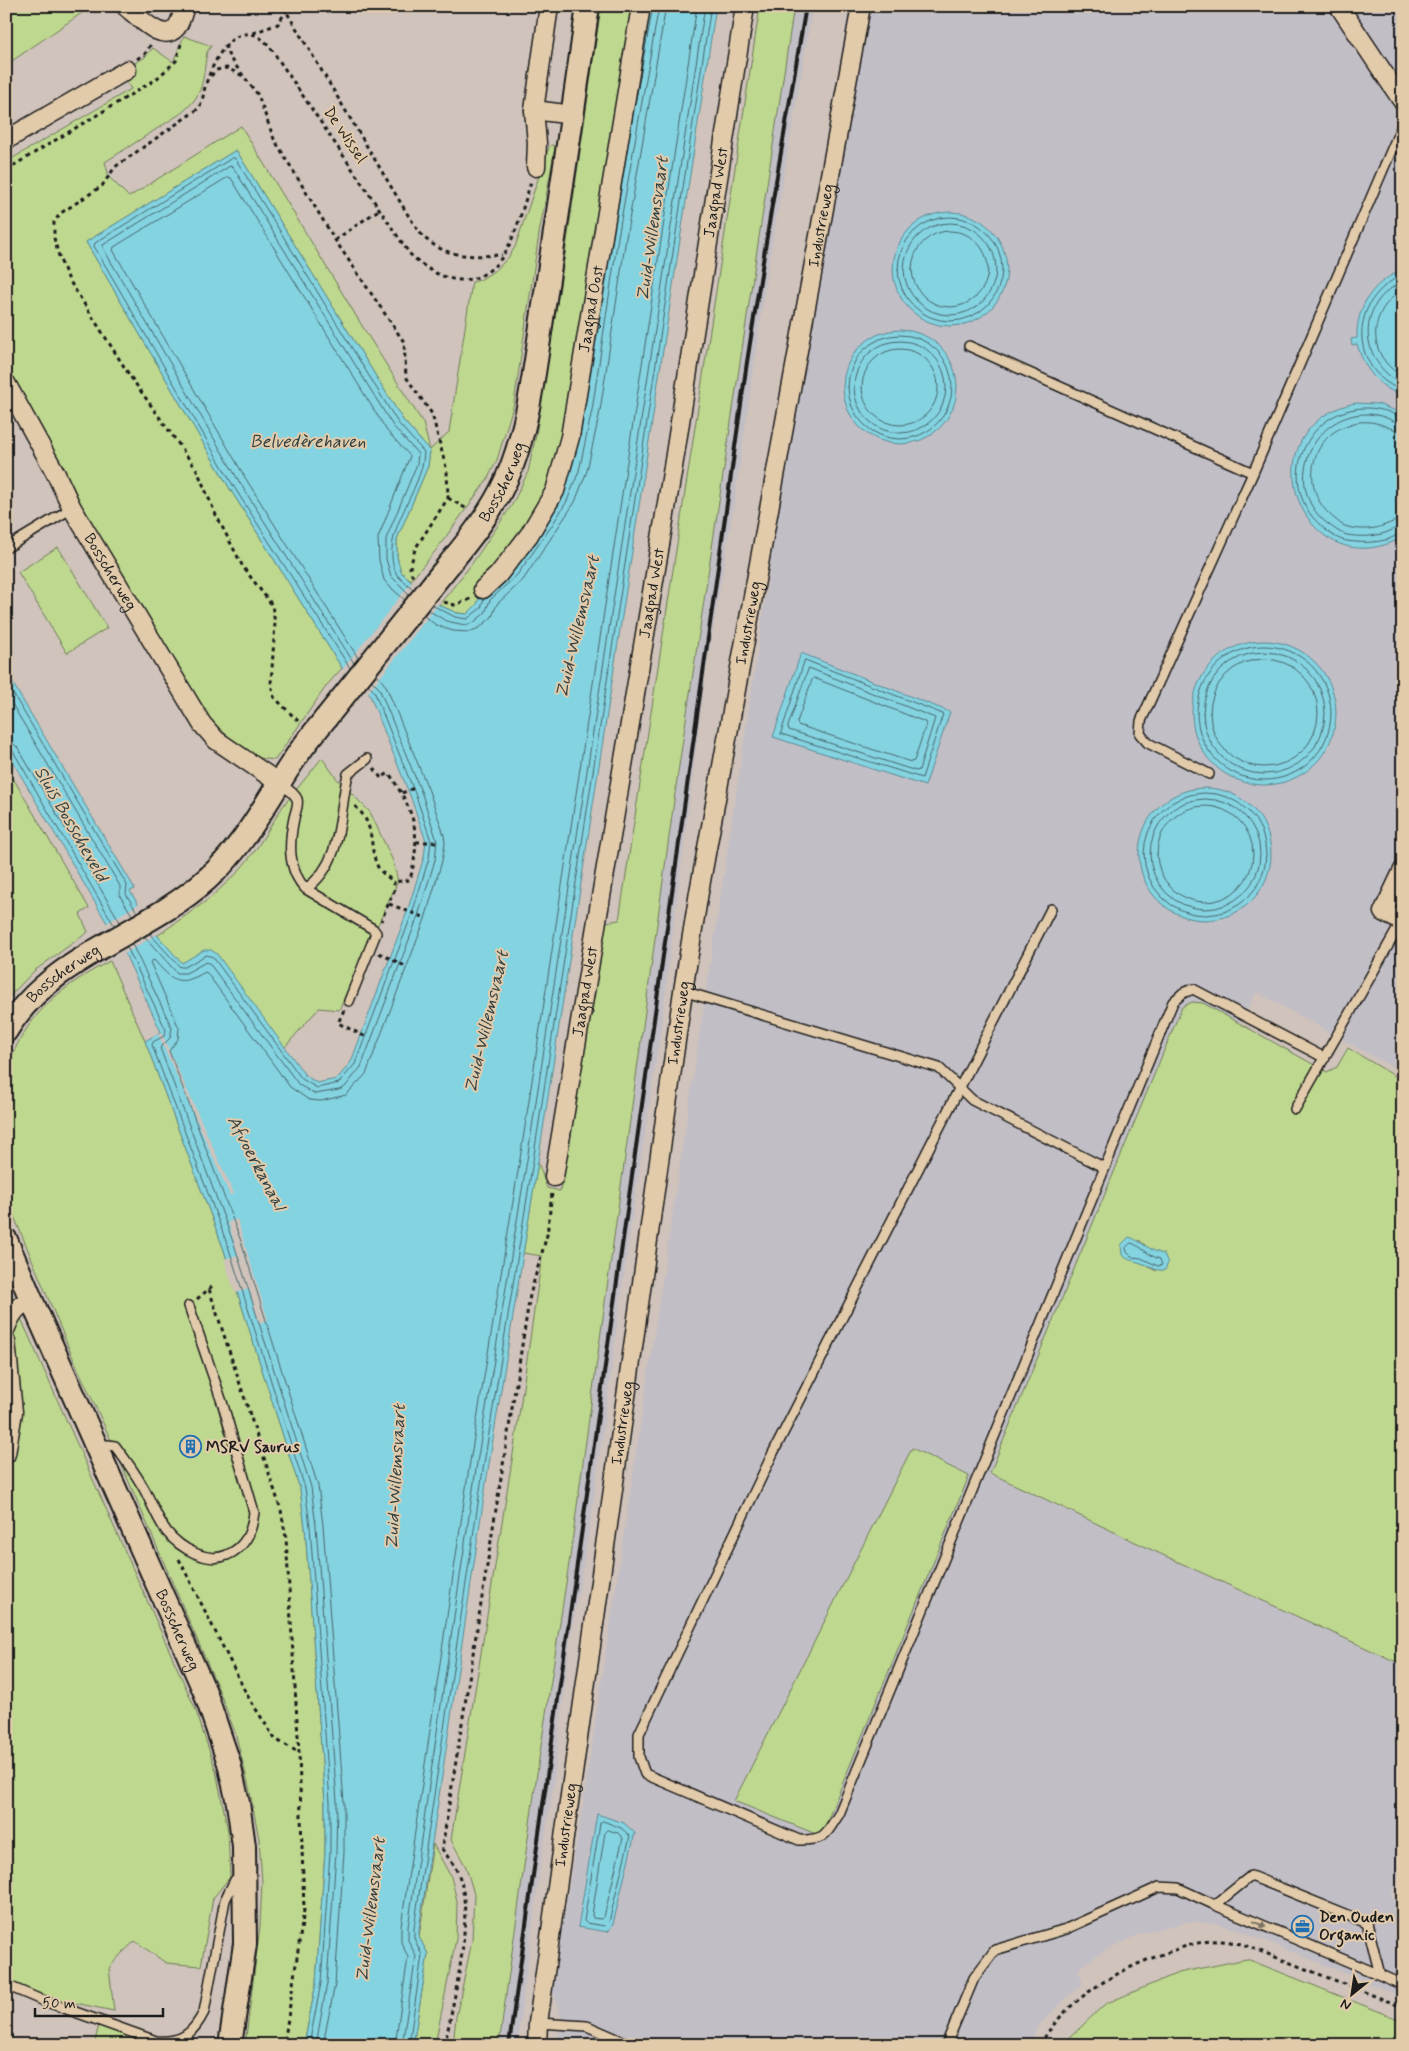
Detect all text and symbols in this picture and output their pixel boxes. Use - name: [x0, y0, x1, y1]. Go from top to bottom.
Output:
- street label: De Wissel: [318, 103, 372, 168]
- street label: Jaagpad West: [698, 145, 733, 239]
- water label: Zuid-Willemsvaart: [631, 153, 675, 302]
- street label: Industrieweg: [803, 182, 840, 269]
- street label: Jaagpad Oost: [574, 264, 609, 354]
- water label: Belvedèrehaven: [250, 430, 366, 454]
- street label: Bosscherweg: [474, 440, 531, 526]
- street label: Bosscherweg: [79, 529, 142, 615]
- street label: Jaagpad West: [634, 546, 670, 640]
- water label: Zuid-Willemsvaart: [550, 551, 607, 700]
- street label: Industrieweg: [730, 579, 767, 666]
- water label: Sluis Bosscheveld: [28, 762, 115, 887]
- street label: Bosscherweg: [22, 940, 104, 1008]
- street label: Jaagpad West: [567, 945, 603, 1038]
- water label: Zuid-Willemsvaart: [459, 946, 516, 1095]
- street label: Industrieweg: [662, 979, 696, 1066]
- water label: Afvoerkanaal: [221, 1112, 292, 1217]
- street label: Industrieweg: [606, 1380, 640, 1466]
- water label: Zuid-Willemsvaart: [380, 1402, 412, 1550]
- building icon: MSRV Saurus: [178, 1435, 202, 1459]
- place label: MSRV Saurus: [206, 1437, 301, 1458]
- street label: Bosscherweg: [150, 1586, 205, 1674]
- street label: Industrieweg: [550, 1782, 583, 1868]
- water label: Zuid-Willemsvaart: [350, 1834, 392, 1983]
- place label: Den Ouden Organic: [1319, 1907, 1394, 1948]
- office icon: Den Ouden Organic: [1291, 1914, 1315, 1938]
- one-way arrow: [1253, 1920, 1267, 1928]
- north arrow: [1326, 1968, 1376, 2018]
- scale bar: [35, 1986, 162, 2018]
- text: 50 m: [42, 1994, 76, 2014]
- text: N: [1337, 1994, 1355, 2015]

